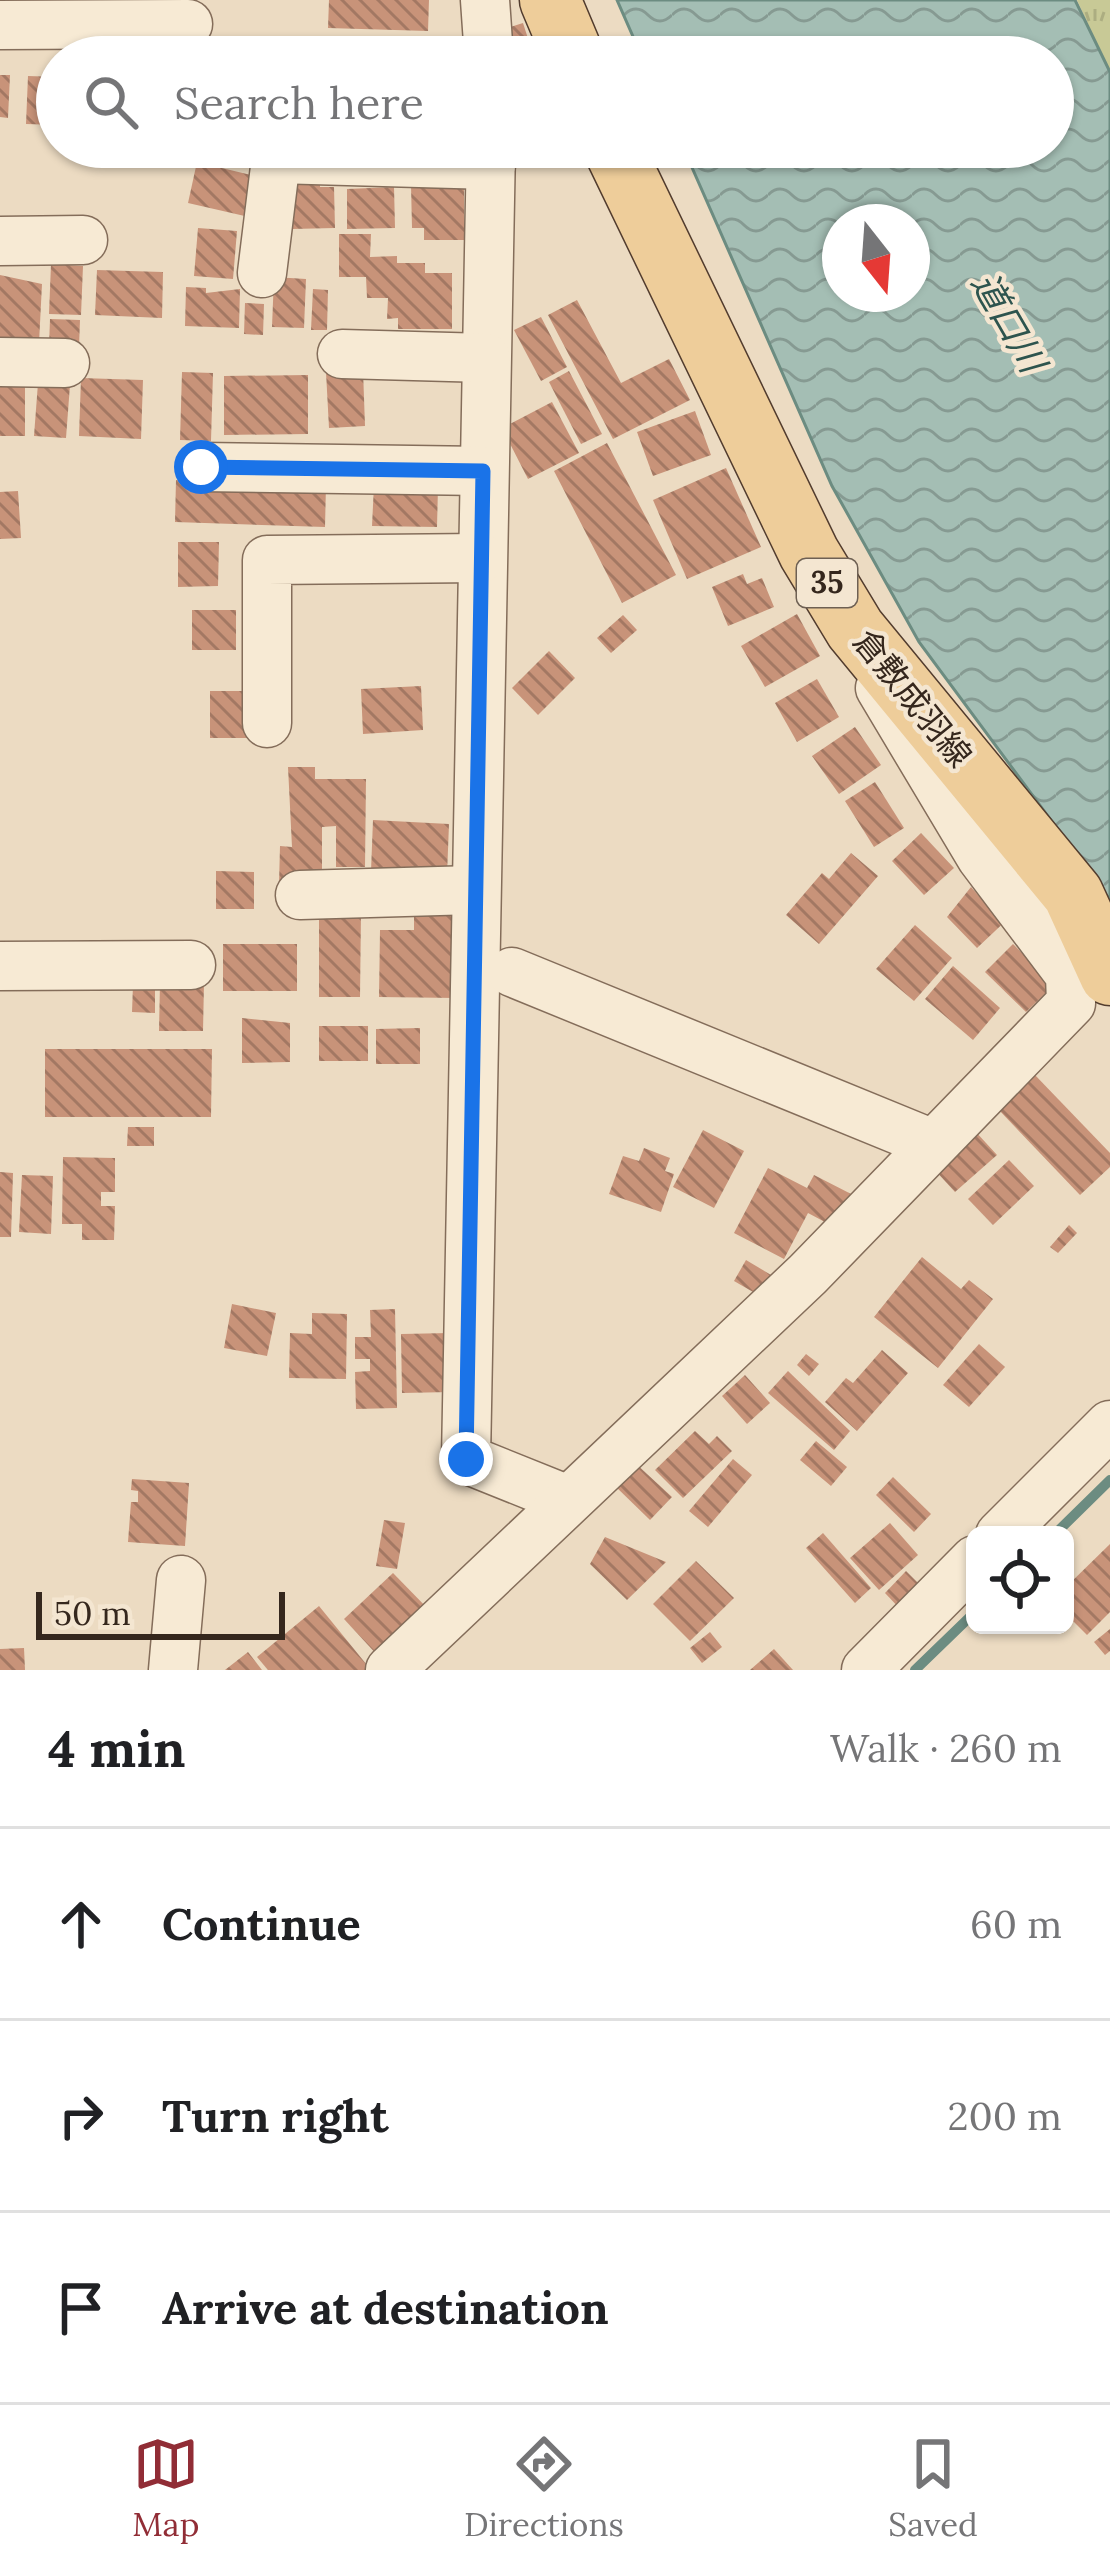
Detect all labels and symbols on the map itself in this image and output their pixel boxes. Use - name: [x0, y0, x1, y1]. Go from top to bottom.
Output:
- north arrow: [822, 204, 930, 312]
- water label: 道口川: [962, 264, 1058, 384]
- route start: [174, 440, 228, 494]
- road number: 35: [797, 559, 857, 607]
- street label: 倉敷成羽線: [845, 621, 981, 775]
- route end: [439, 1432, 493, 1486]
- scale bar: [36, 1586, 285, 1639]

